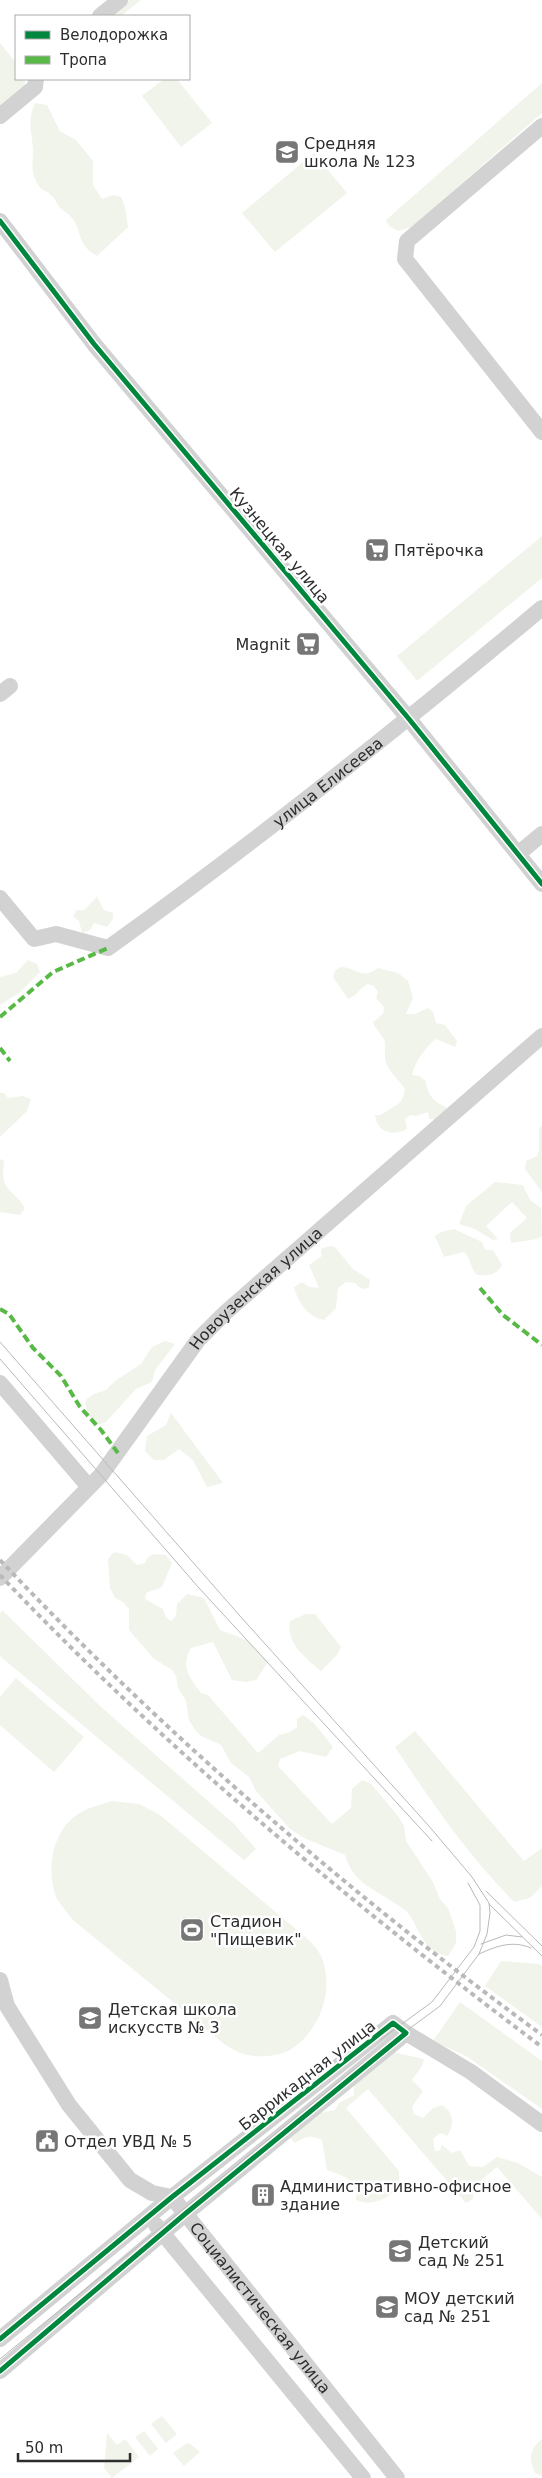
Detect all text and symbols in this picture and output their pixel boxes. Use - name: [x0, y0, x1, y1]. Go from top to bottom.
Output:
- legend: [15, 15, 190, 80]
- text: Велодорожка: [60, 26, 168, 44]
- text: Тропа: [59, 51, 107, 69]
- place label: Средняя школа № 123: [304, 134, 415, 171]
- school or university icon: Средняя школа № 123: [274, 139, 300, 165]
- street label: Кузнецкая улица: [226, 483, 334, 607]
- supermarket icon: Пятёрочка: [364, 537, 390, 563]
- place label: Пятёрочка: [394, 541, 484, 560]
- supermarket icon: Magnit: [295, 631, 321, 657]
- place label: Magnit: [235, 635, 290, 654]
- street label: улица Елисеева: [269, 733, 387, 832]
- street label: Новоузенская улица: [185, 1223, 326, 1353]
- place label: Стадион "Пищевик": [210, 1912, 302, 1949]
- sports icon: Стадион "Пищевик": [179, 1917, 205, 1943]
- place label: Детская школа искусств № 3: [108, 2000, 237, 2037]
- school or university icon: Детская школа искусств № 3: [77, 2005, 103, 2031]
- street label: Баррикадная улица: [235, 2016, 379, 2135]
- public building icon: Отдел УВД № 5: [34, 2128, 60, 2154]
- place label: Отдел УВД № 5: [64, 2132, 192, 2151]
- place label: Административно-офисное здание: [280, 2177, 511, 2214]
- building icon: Административно-офисное здание: [250, 2182, 276, 2208]
- street label: Социалистическая улица: [186, 2218, 335, 2397]
- place label: Детский сад № 251: [418, 2233, 505, 2270]
- school or university icon: Детский сад № 251: [387, 2238, 413, 2264]
- place label: МОУ детский сад № 251: [404, 2289, 515, 2326]
- school or university icon: МОУ детский сад № 251: [374, 2294, 400, 2320]
- scale bar: [18, 2430, 130, 2462]
- text: 50 m: [25, 2439, 63, 2457]

